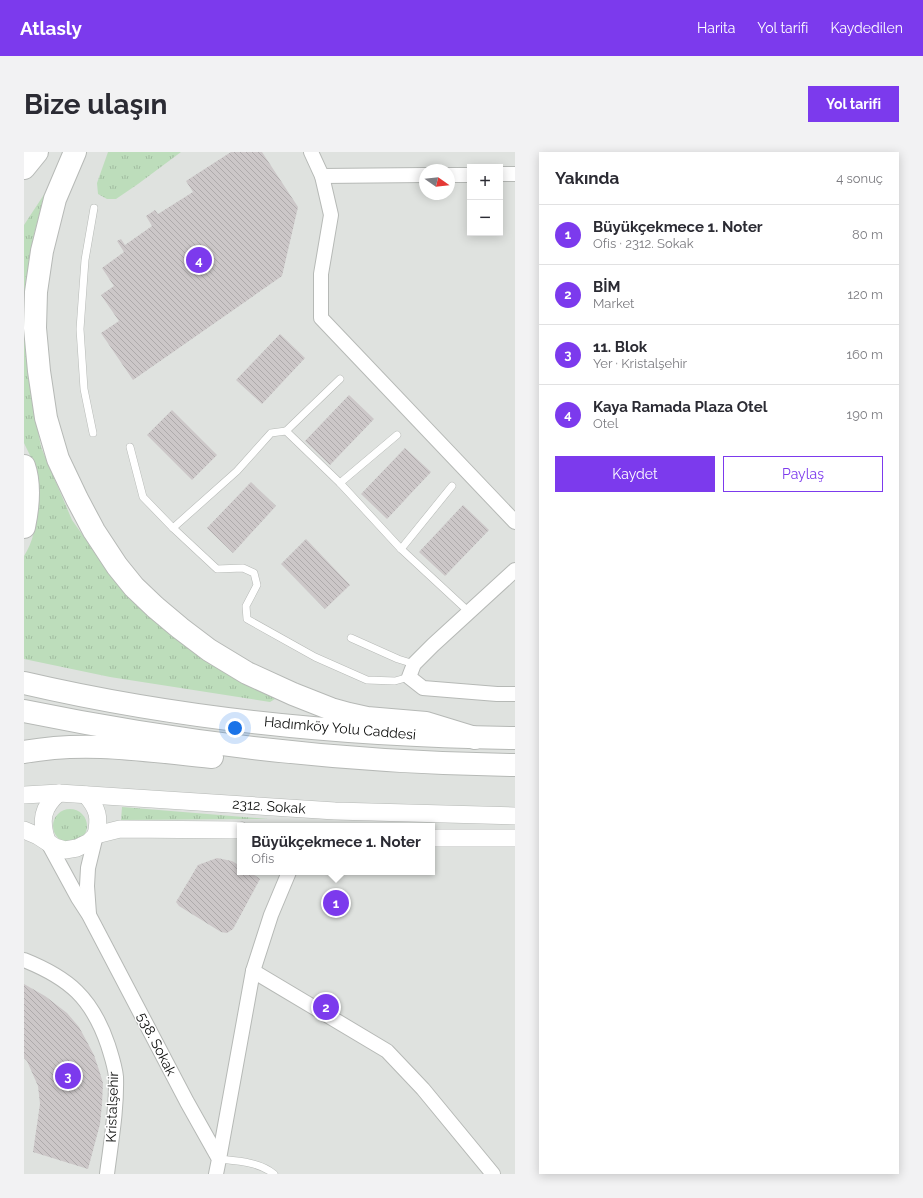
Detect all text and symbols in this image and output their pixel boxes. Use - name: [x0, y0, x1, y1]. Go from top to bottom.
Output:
- text: Atlasly: [20, 17, 82, 39]
- text: Harita: [697, 20, 735, 36]
- text: Yol tarifi: [757, 20, 808, 36]
- text: Kaydedilen: [830, 20, 903, 36]
- button: Yol tarifi: [808, 86, 899, 122]
- text: Bize ulaşın: [24, 88, 167, 121]
- north arrow: [419, 164, 455, 200]
- map controls: [467, 164, 503, 236]
- button: +: [467, 164, 503, 200]
- text: Yakında: [555, 168, 619, 188]
- text: 4 sonuç: [836, 171, 883, 186]
- button: −: [467, 200, 503, 236]
- text: Büyükçekmece 1. Noter: [593, 218, 763, 236]
- text: 1: [565, 227, 571, 242]
- text: 80 m: [852, 227, 883, 242]
- text: Ofis · 2312. Sokak: [593, 236, 694, 251]
- pin: 4: [186, 245, 212, 275]
- text: BİM: [593, 278, 620, 296]
- text: 2: [564, 287, 572, 302]
- text: 120 m: [847, 287, 883, 302]
- text: Market: [593, 296, 634, 311]
- text: 11. Blok: [593, 338, 647, 356]
- text: 3: [564, 347, 572, 362]
- text: 160 m: [846, 347, 883, 362]
- text: Yer · Kristalşehir: [593, 356, 687, 371]
- text: Kaya Ramada Plaza Otel: [593, 398, 768, 416]
- text: 4: [564, 407, 572, 422]
- text: 190 m: [847, 407, 883, 422]
- text: Otel: [593, 416, 618, 431]
- button: Kaydet: [555, 456, 715, 492]
- button: Paylaş: [723, 456, 883, 492]
- street label: Hadımköy Yolu Caddesi: [263, 713, 417, 743]
- your location: [225, 718, 245, 738]
- street label: 2312. Sokak: [232, 795, 307, 817]
- popup: [237, 823, 435, 875]
- text: Büyükçekmece 1. Noter: [251, 833, 421, 851]
- text: Ofis: [251, 851, 274, 866]
- pin: 1: [323, 888, 349, 918]
- pin: 2: [313, 992, 339, 1022]
- street label: 538. Sokak: [134, 1010, 180, 1079]
- pin: 3: [55, 1061, 81, 1091]
- street label: Kristalşehir: [103, 1071, 121, 1143]

